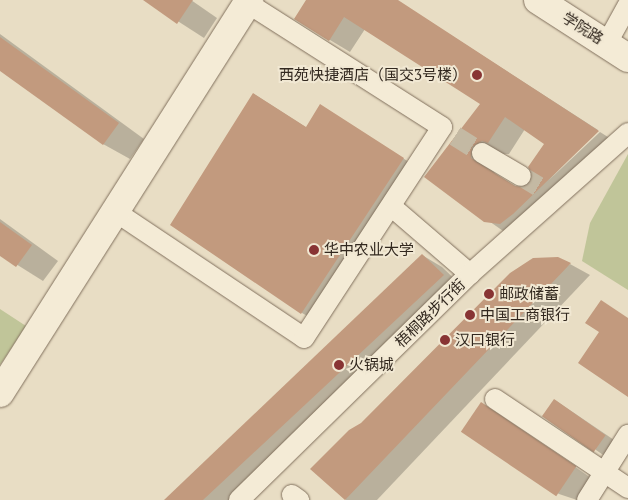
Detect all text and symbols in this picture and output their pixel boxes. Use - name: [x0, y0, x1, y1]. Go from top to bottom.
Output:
- street label: 学院路: [559, 8, 607, 48]
- place label: 西苑快捷酒店（国交3号楼）: [279, 66, 467, 84]
- marker: 西苑快捷酒店（国交3号楼）: [471, 69, 483, 81]
- place label: 华中农业大学: [324, 241, 414, 259]
- marker: 华中农业大学: [308, 244, 320, 256]
- street label: 梧桐路步行街: [391, 275, 469, 351]
- place label: 邮政储蓄: [499, 285, 559, 303]
- marker: 邮政储蓄: [483, 288, 495, 300]
- place label: 中国工商银行: [480, 306, 570, 324]
- marker: 中国工商银行: [464, 309, 476, 321]
- place label: 汉口银行: [455, 331, 515, 349]
- marker: 汉口银行: [439, 334, 451, 346]
- place label: 火锅城: [349, 356, 394, 374]
- marker: 火锅城: [333, 359, 345, 371]

